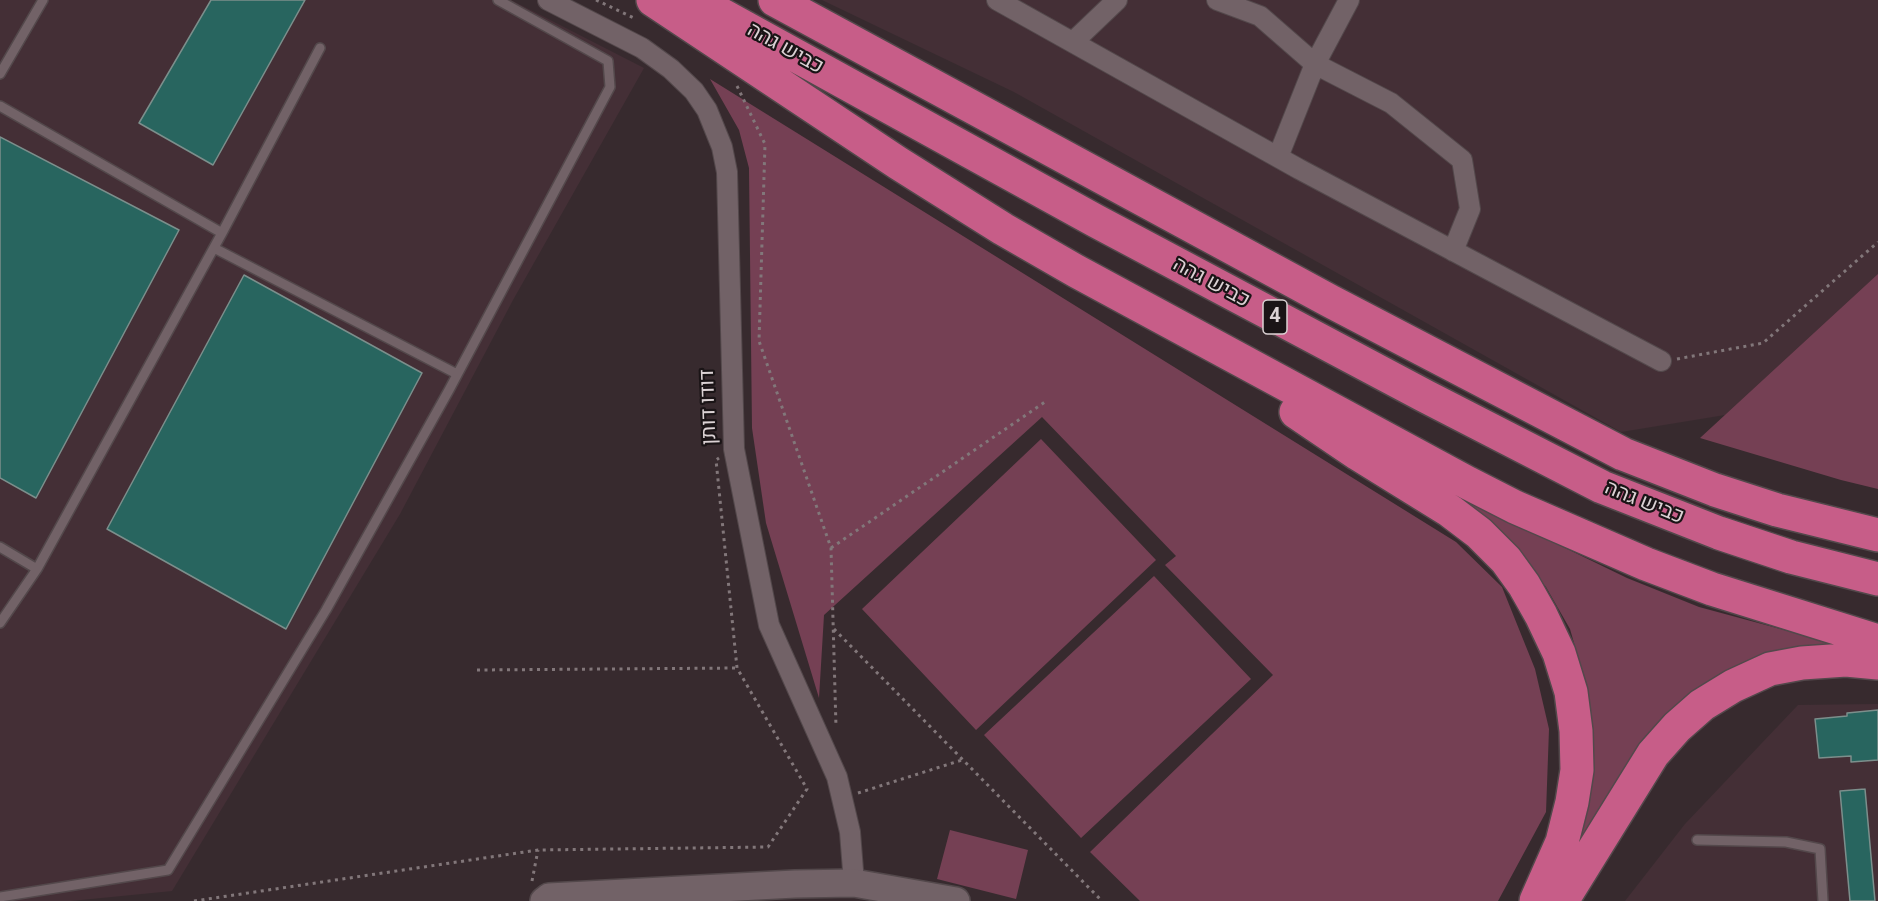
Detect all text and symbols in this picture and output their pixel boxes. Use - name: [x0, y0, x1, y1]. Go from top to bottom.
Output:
- street label: כביש גהה: [742, 18, 828, 80]
- street label: כביש גהה: [1168, 252, 1254, 314]
- road number: 4: [1263, 300, 1287, 334]
- street label: דודו דותן: [695, 369, 723, 445]
- street label: כביש גהה: [1601, 476, 1687, 530]

